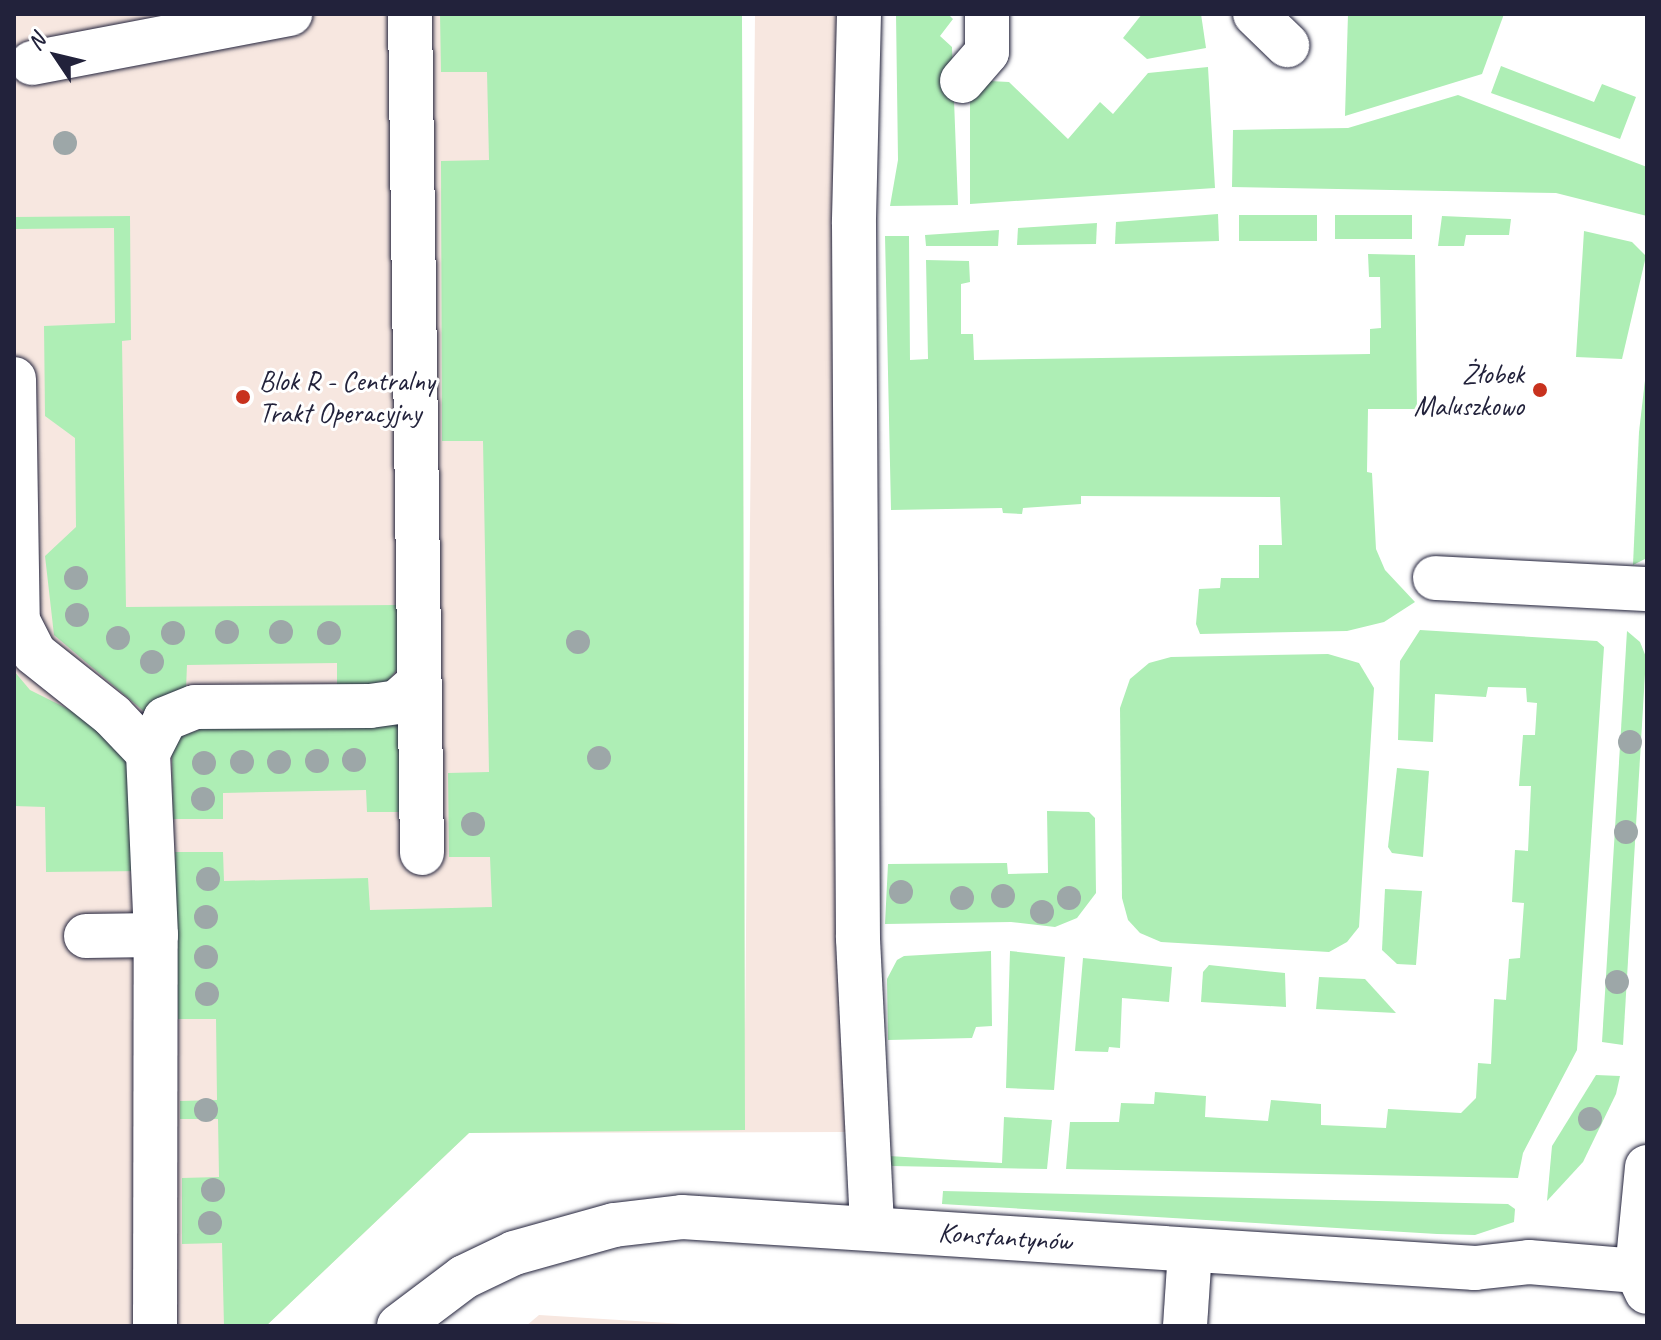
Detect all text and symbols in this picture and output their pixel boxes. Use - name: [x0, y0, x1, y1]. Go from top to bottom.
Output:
- north arrow: [16, 16, 96, 96]
- text: N: [21, 29, 52, 56]
- place label: Żłobek Maluszkowo: [1414, 357, 1524, 423]
- place label: Blok R - Centralny Trakt Operacyjny: [259, 364, 436, 430]
- marker: Żłobek Maluszkowo: [1531, 381, 1549, 399]
- marker: Blok R - Centralny Trakt Operacyjny: [234, 388, 252, 406]
- street label: Konstantynów: [937, 1216, 1073, 1258]

